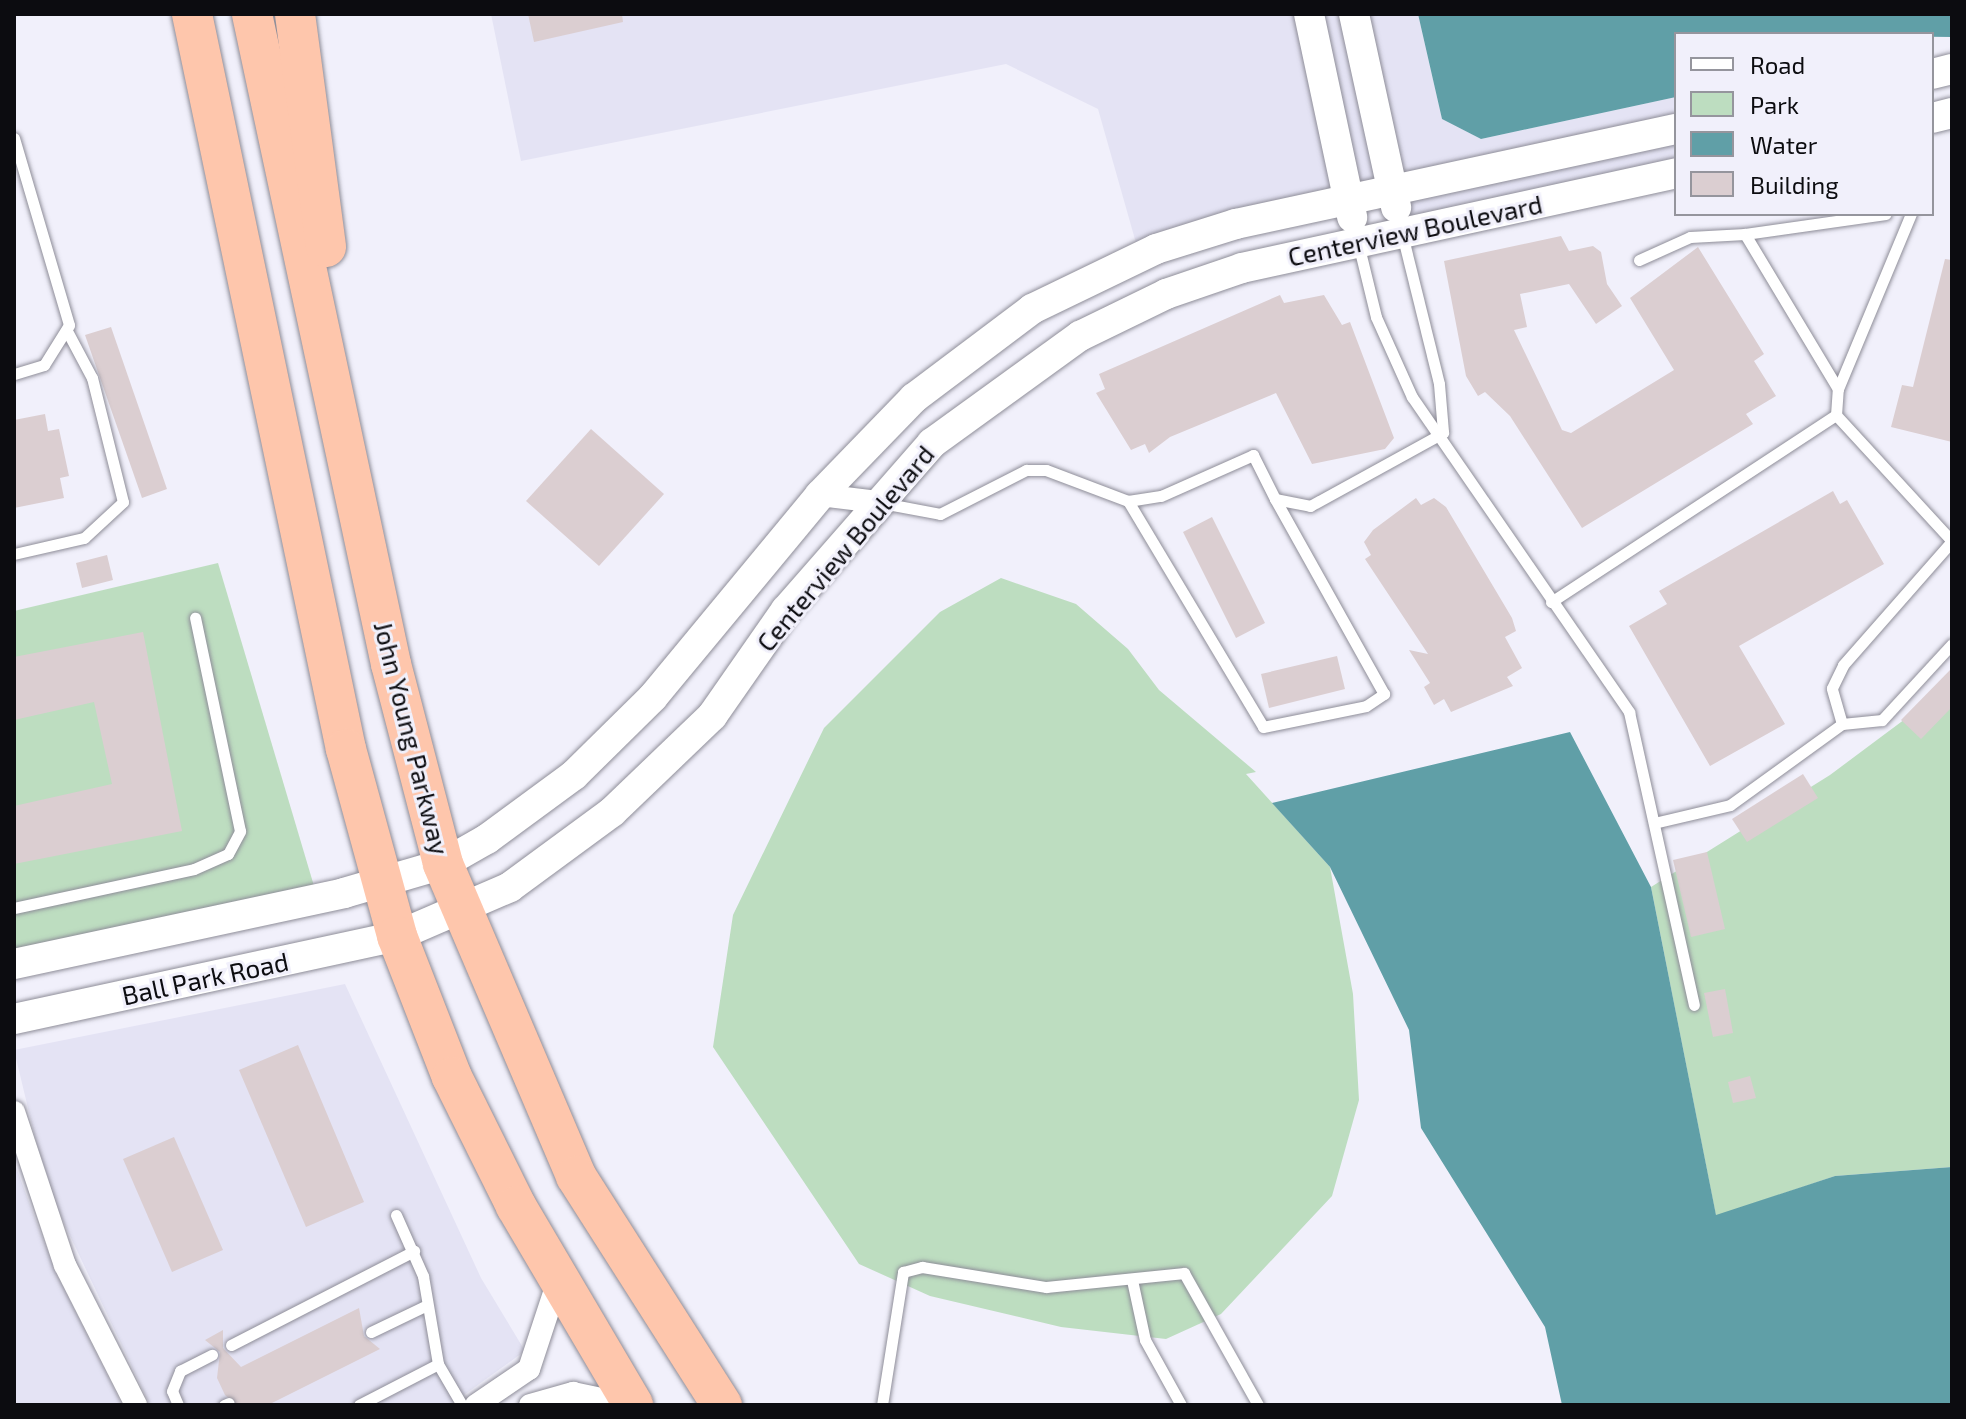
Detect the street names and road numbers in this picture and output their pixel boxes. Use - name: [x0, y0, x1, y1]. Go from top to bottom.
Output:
- street label: Centerview Boulevard: [1285, 188, 1545, 272]
- street label: Centerview Boulevard: [750, 438, 940, 658]
- street label: John Young Parkway: [368, 618, 456, 858]
- street label: Ball Park Road: [118, 945, 292, 1011]

